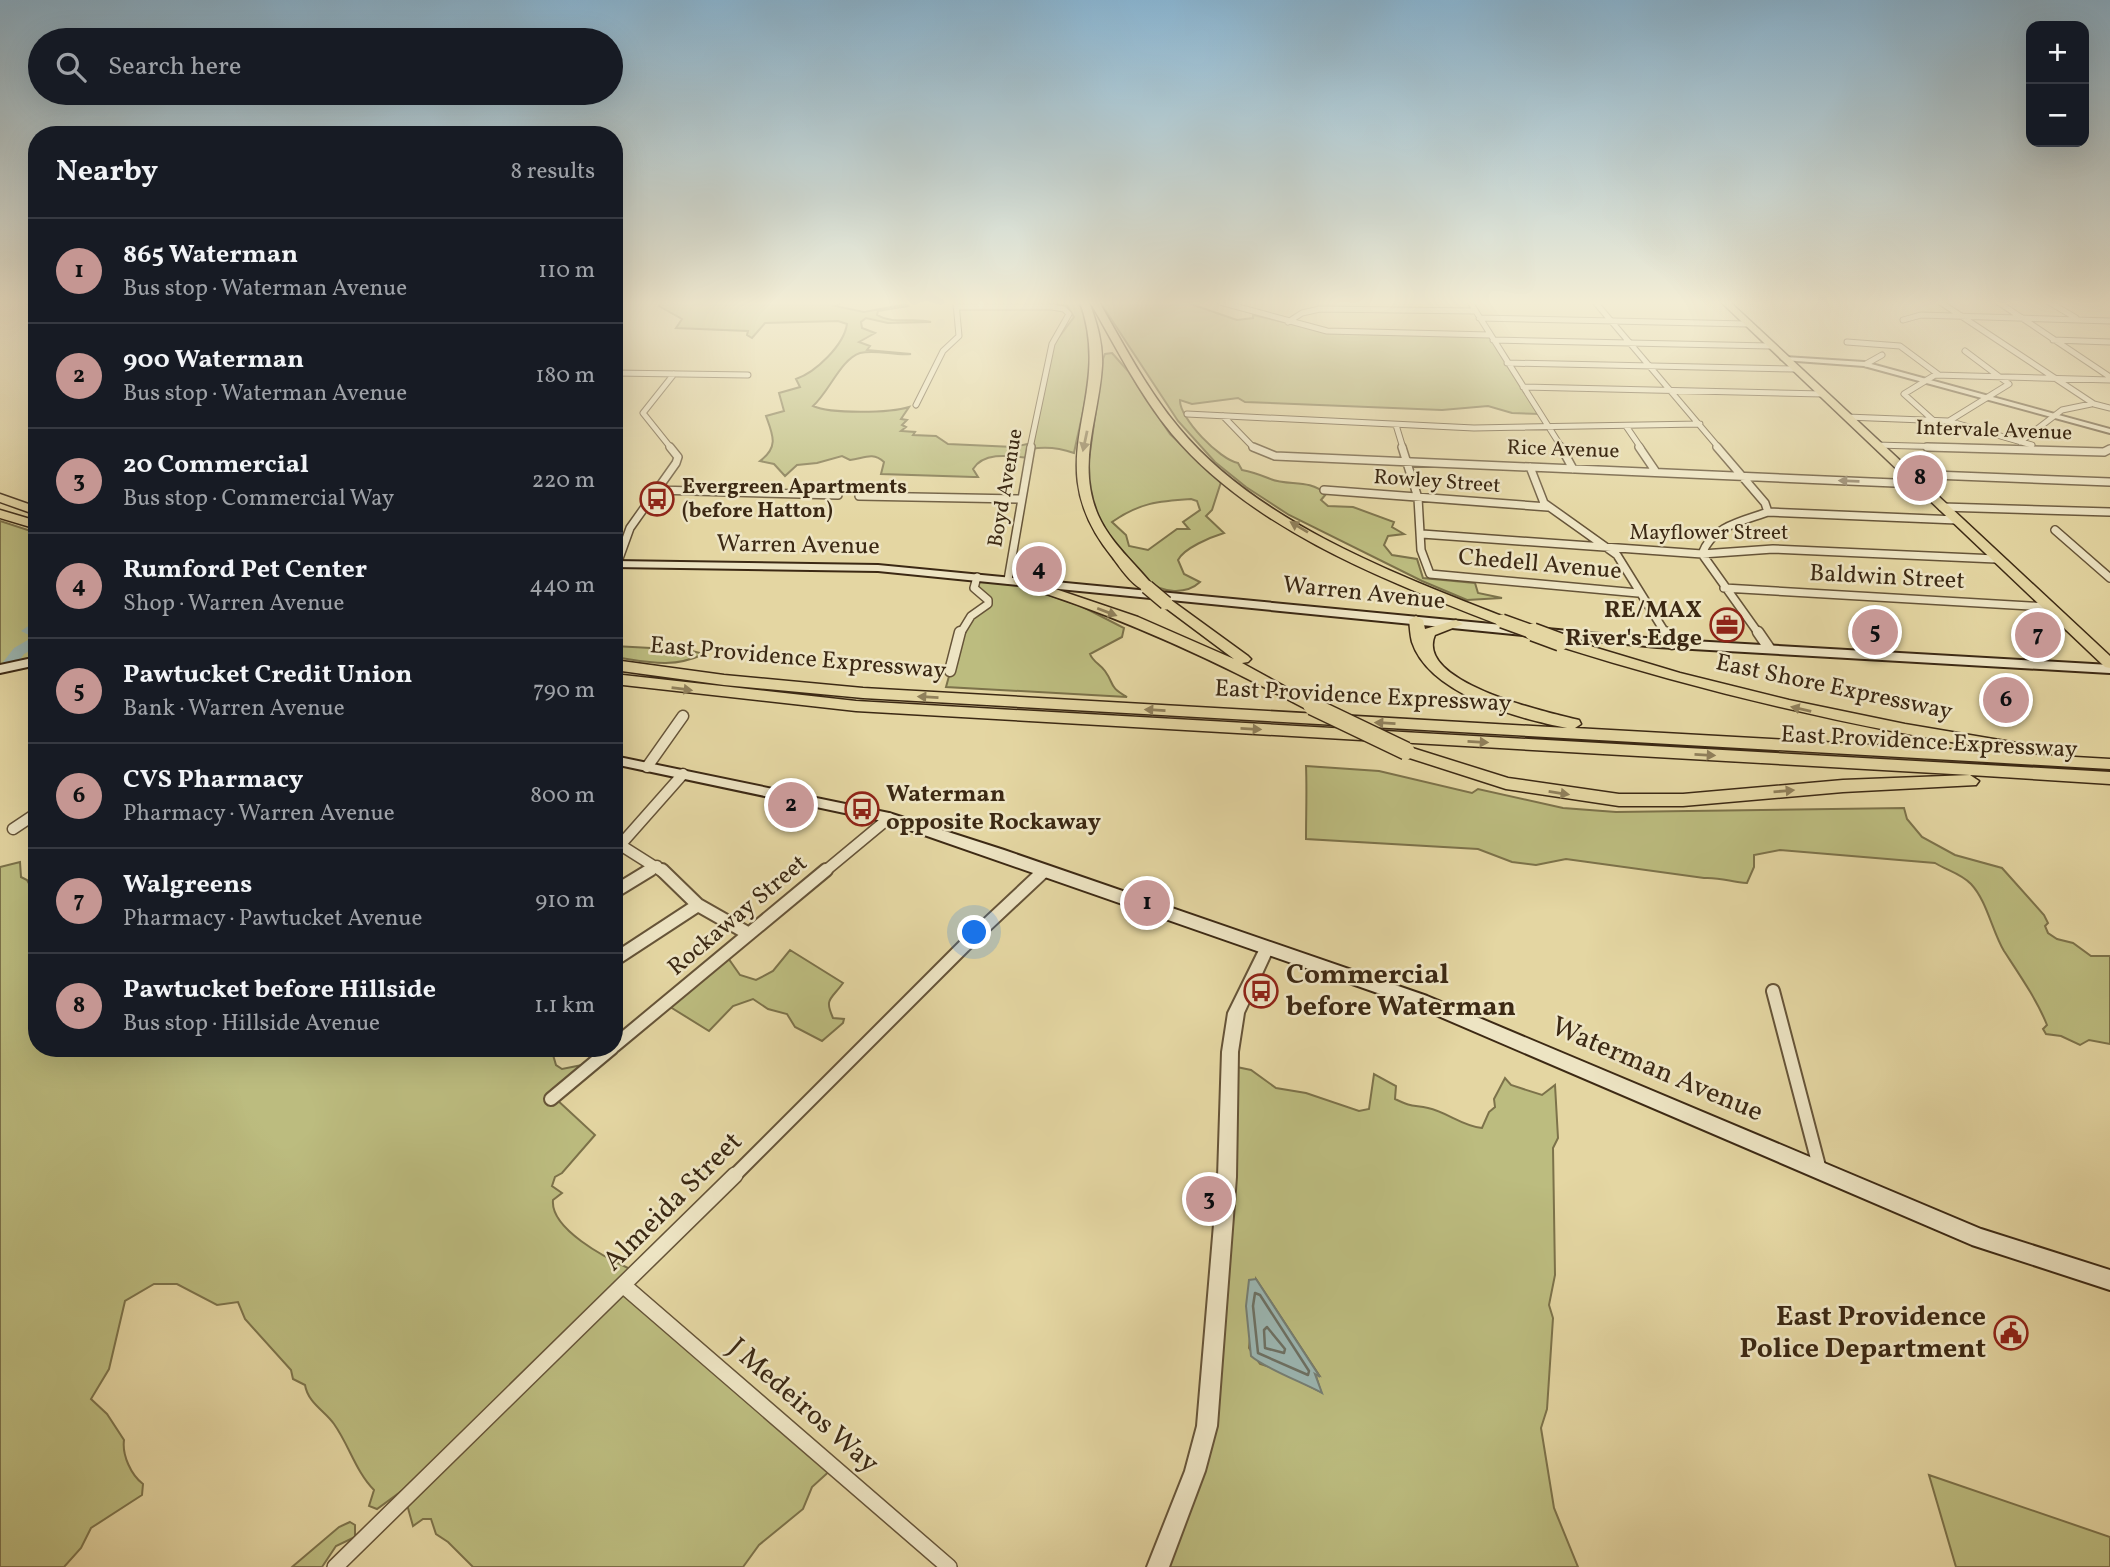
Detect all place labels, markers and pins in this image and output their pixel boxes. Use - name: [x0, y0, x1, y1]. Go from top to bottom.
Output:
- pin: 8: [1897, 452, 1943, 504]
- place label: Evergreen Apartments (before Hatton): [682, 473, 907, 526]
- bus stop icon: Evergreen Apartments (before Hatton): [638, 480, 676, 518]
- pin: 4: [1016, 543, 1062, 595]
- place label: RE/MAX River's Edge: [1565, 594, 1702, 656]
- office icon: RE/MAX River's Edge: [1708, 606, 1746, 644]
- pin: 5: [1852, 606, 1898, 658]
- pin: 7: [2015, 609, 2061, 661]
- pin: 6: [1983, 674, 2029, 726]
- place label: Waterman opposite Rockaway: [886, 778, 1101, 840]
- pin: 2: [768, 779, 814, 831]
- bus stop icon: Waterman opposite Rockaway: [843, 790, 881, 828]
- pin: 1: [1124, 877, 1170, 929]
- place label: Commercial before Waterman: [1286, 956, 1516, 1027]
- bus stop icon: Commercial before Waterman: [1242, 972, 1280, 1010]
- pin: 3: [1186, 1173, 1232, 1225]
- place label: East Providence Police Department: [1739, 1298, 1986, 1369]
- public building icon: East Providence Police Department: [1992, 1314, 2030, 1352]

